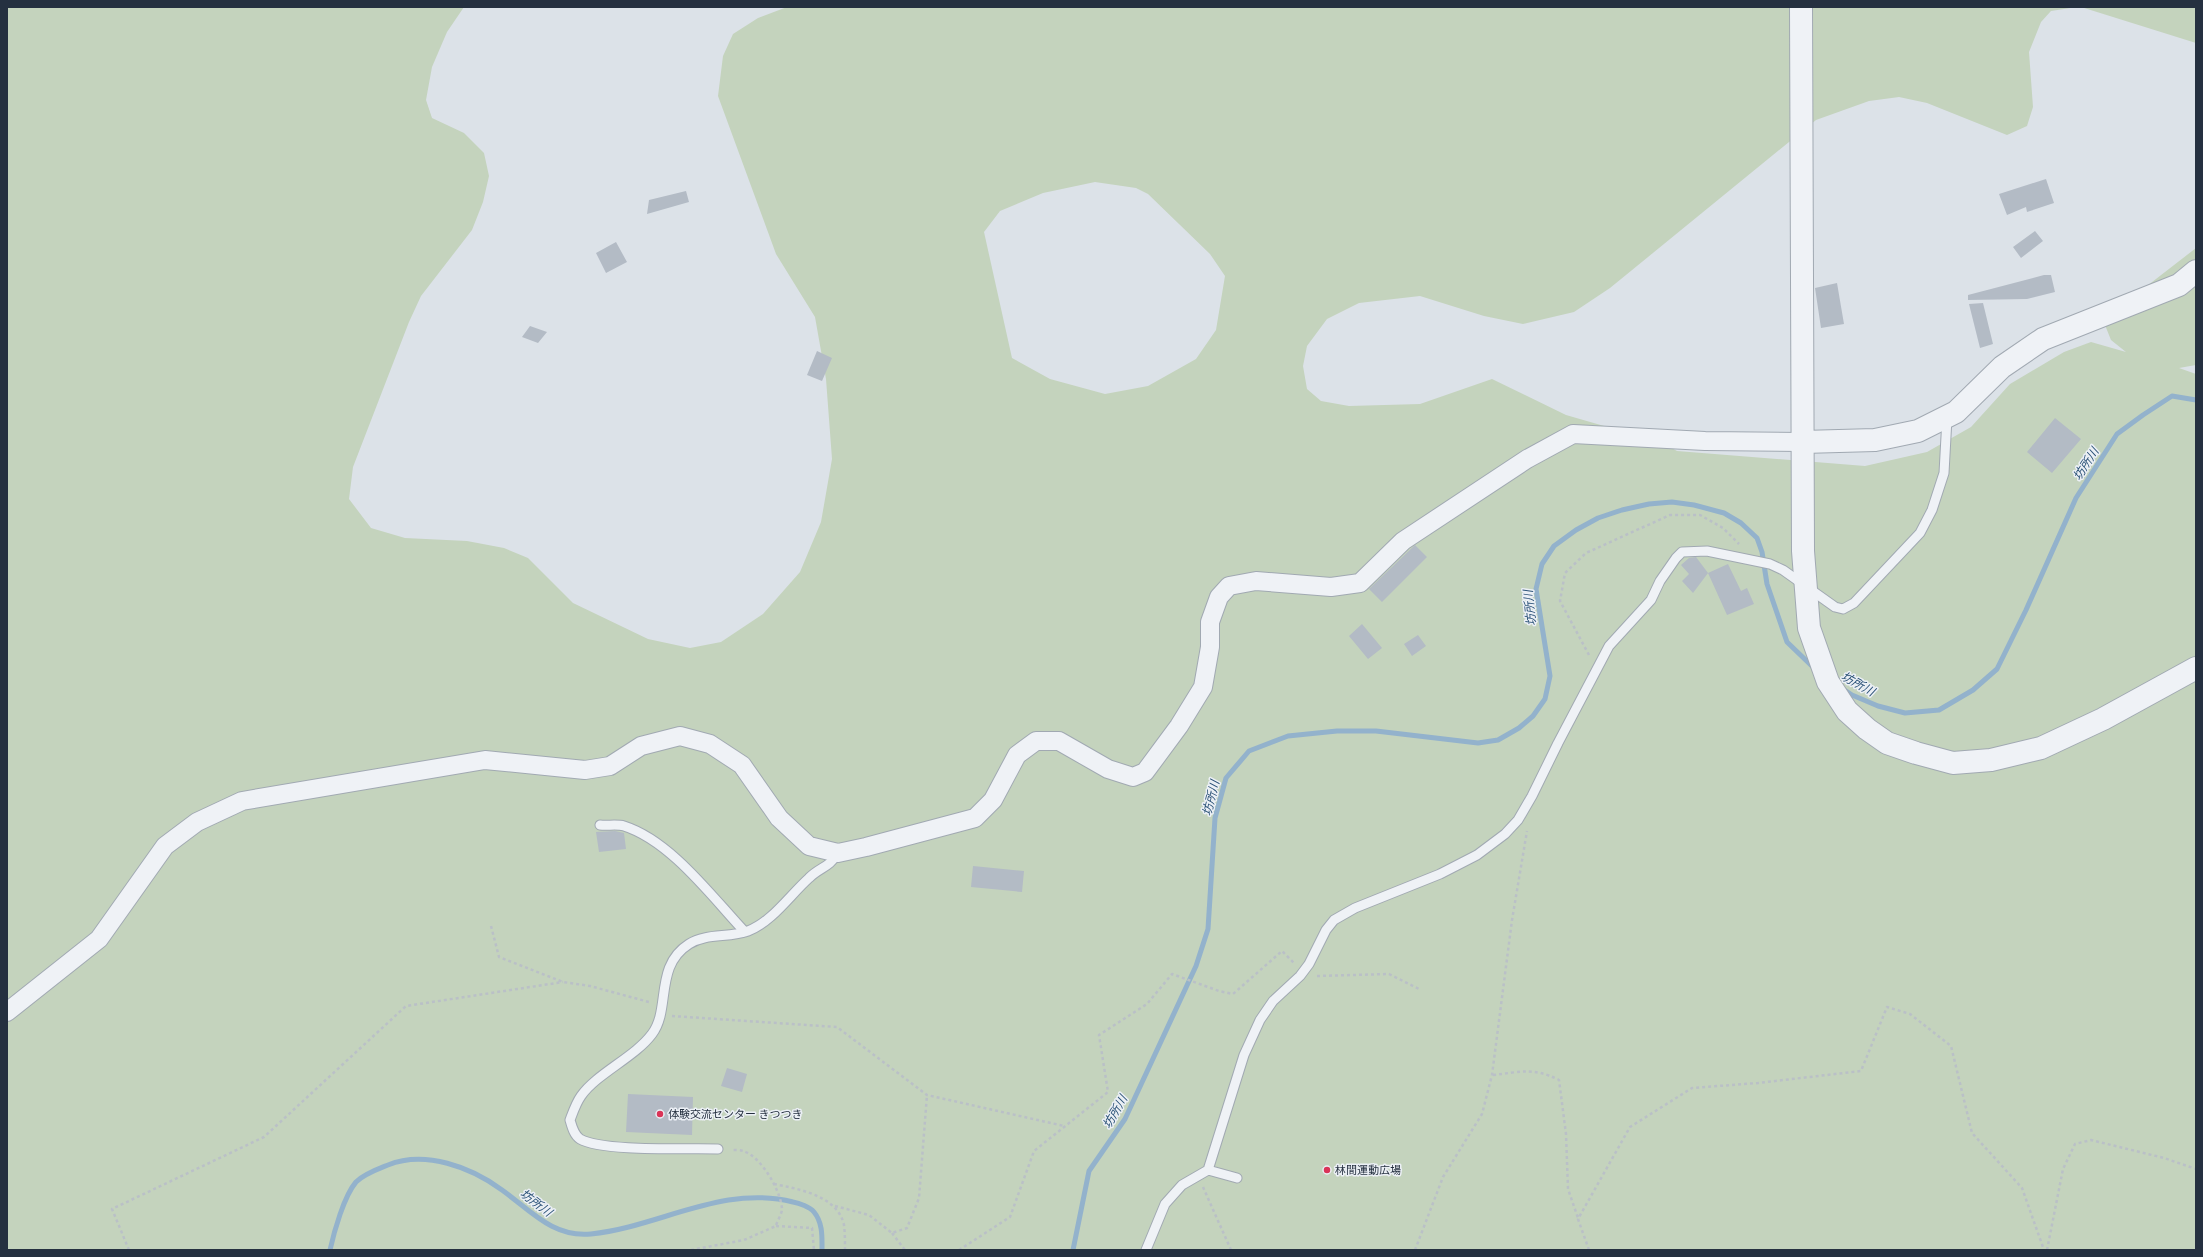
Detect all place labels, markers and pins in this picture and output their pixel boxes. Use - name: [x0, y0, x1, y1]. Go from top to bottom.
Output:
- place label: 体験交流センター きつつき: [668, 1108, 803, 1121]
- marker: 体験交流センター きつつき: [655, 1109, 665, 1119]
- place label: 林間運動広場: [1335, 1164, 1401, 1177]
- marker: 林間運動広場: [1322, 1165, 1332, 1175]

